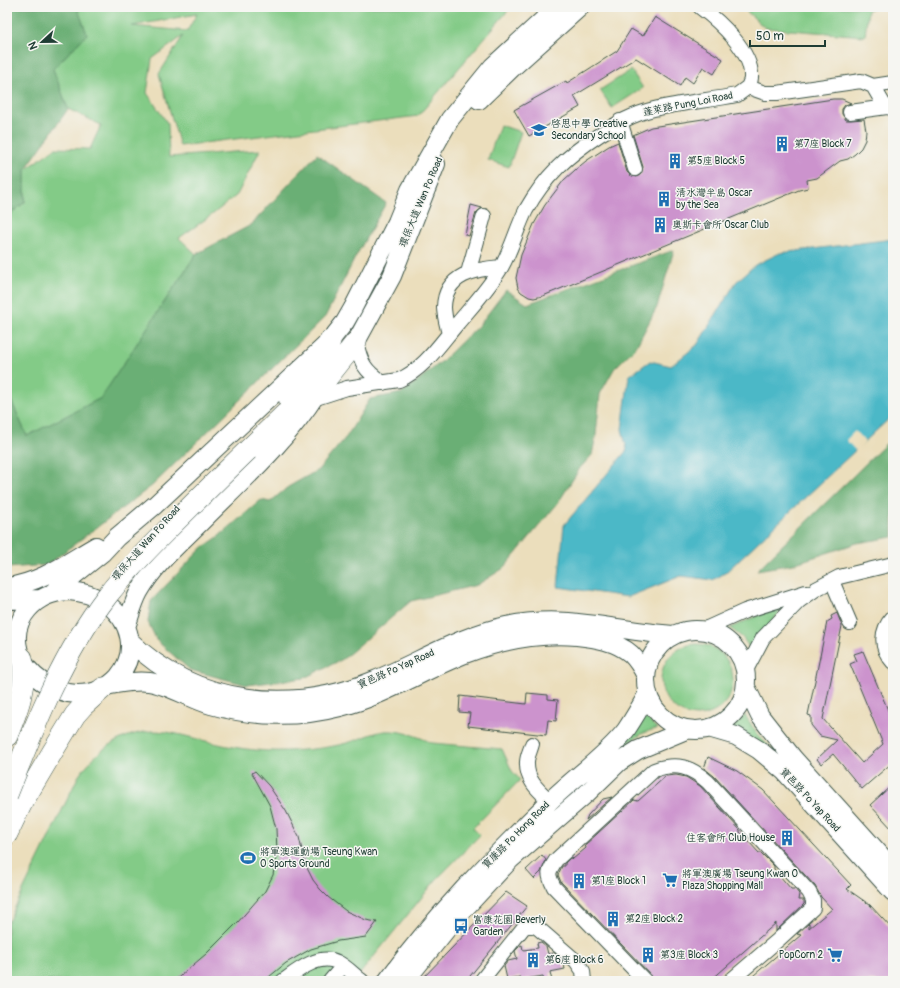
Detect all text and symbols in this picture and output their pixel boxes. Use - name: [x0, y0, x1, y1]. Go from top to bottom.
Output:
- north arrow: [22, 22, 62, 62]
- scale bar: [750, 22, 825, 48]
- text: 50 m: [756, 29, 784, 44]
- text: N: [26, 39, 41, 51]
- street label: 蓬萊路 Pung Loi Road: [642, 89, 734, 119]
- place label: 啓思中學 Creative Secondary School: [551, 118, 628, 142]
- school or university icon: 啓思中學 Creative Secondary School: [530, 121, 548, 139]
- building icon: 第7座 Block 7: [773, 135, 791, 153]
- place label: 第7座 Block 7: [794, 138, 852, 150]
- building icon: 第5座 Block 5: [666, 152, 684, 170]
- street label: 環保大道 Wan Po Road: [397, 155, 445, 249]
- place label: 第5座 Block 5: [687, 155, 745, 167]
- place label: 清水灣半島 Oscar by the Sea: [676, 187, 753, 211]
- building icon: 清水灣半島 Oscar by the Sea: [655, 190, 673, 208]
- building icon: 奧斯卡會所 Oscar Club: [651, 216, 669, 234]
- place label: 奧斯卡會所 Oscar Club: [672, 219, 769, 231]
- street label: 環保大道 Wan Po Road: [109, 503, 183, 583]
- street label: 寶邑路 Po Yap Road: [356, 647, 436, 691]
- street label: 寶邑路 Po Yap Road: [777, 766, 843, 834]
- street label: 寶康路 Po Hong Road: [480, 799, 552, 871]
- building icon: 住客會所 Club House: [778, 829, 796, 847]
- place label: 住客會所 Club House: [686, 832, 775, 844]
- place label: 將軍澳運動場 Tseung Kwan O Sports Ground: [260, 846, 378, 870]
- sports icon: 將軍澳運動場 Tseung Kwan O Sports Ground: [239, 849, 257, 867]
- place label: 將軍澳廣場 Tseung Kwan O Plaza Shopping Mall: [682, 868, 798, 892]
- supermarket icon: 將軍澳廣場 Tseung Kwan O Plaza Shopping Mall: [661, 871, 679, 889]
- building icon: 第1座 Block 1: [570, 872, 588, 890]
- place label: 第1座 Block 1: [591, 875, 646, 887]
- building icon: 第2座 Block 2: [604, 910, 622, 928]
- place label: 第2座 Block 2: [625, 913, 684, 925]
- place label: 富康花園 Beverly Garden: [473, 914, 546, 938]
- bus stop icon: 富康花園 Beverly Garden: [452, 917, 470, 935]
- building icon: 第3座 Block 3: [639, 946, 657, 964]
- supermarket icon: PopCorn 2: [826, 946, 844, 964]
- place label: 第3座 Block 3: [660, 949, 719, 961]
- place label: PopCorn 2: [779, 949, 823, 961]
- building icon: 第6座 Block 6: [524, 951, 542, 969]
- place label: 第6座 Block 6: [545, 954, 604, 966]

